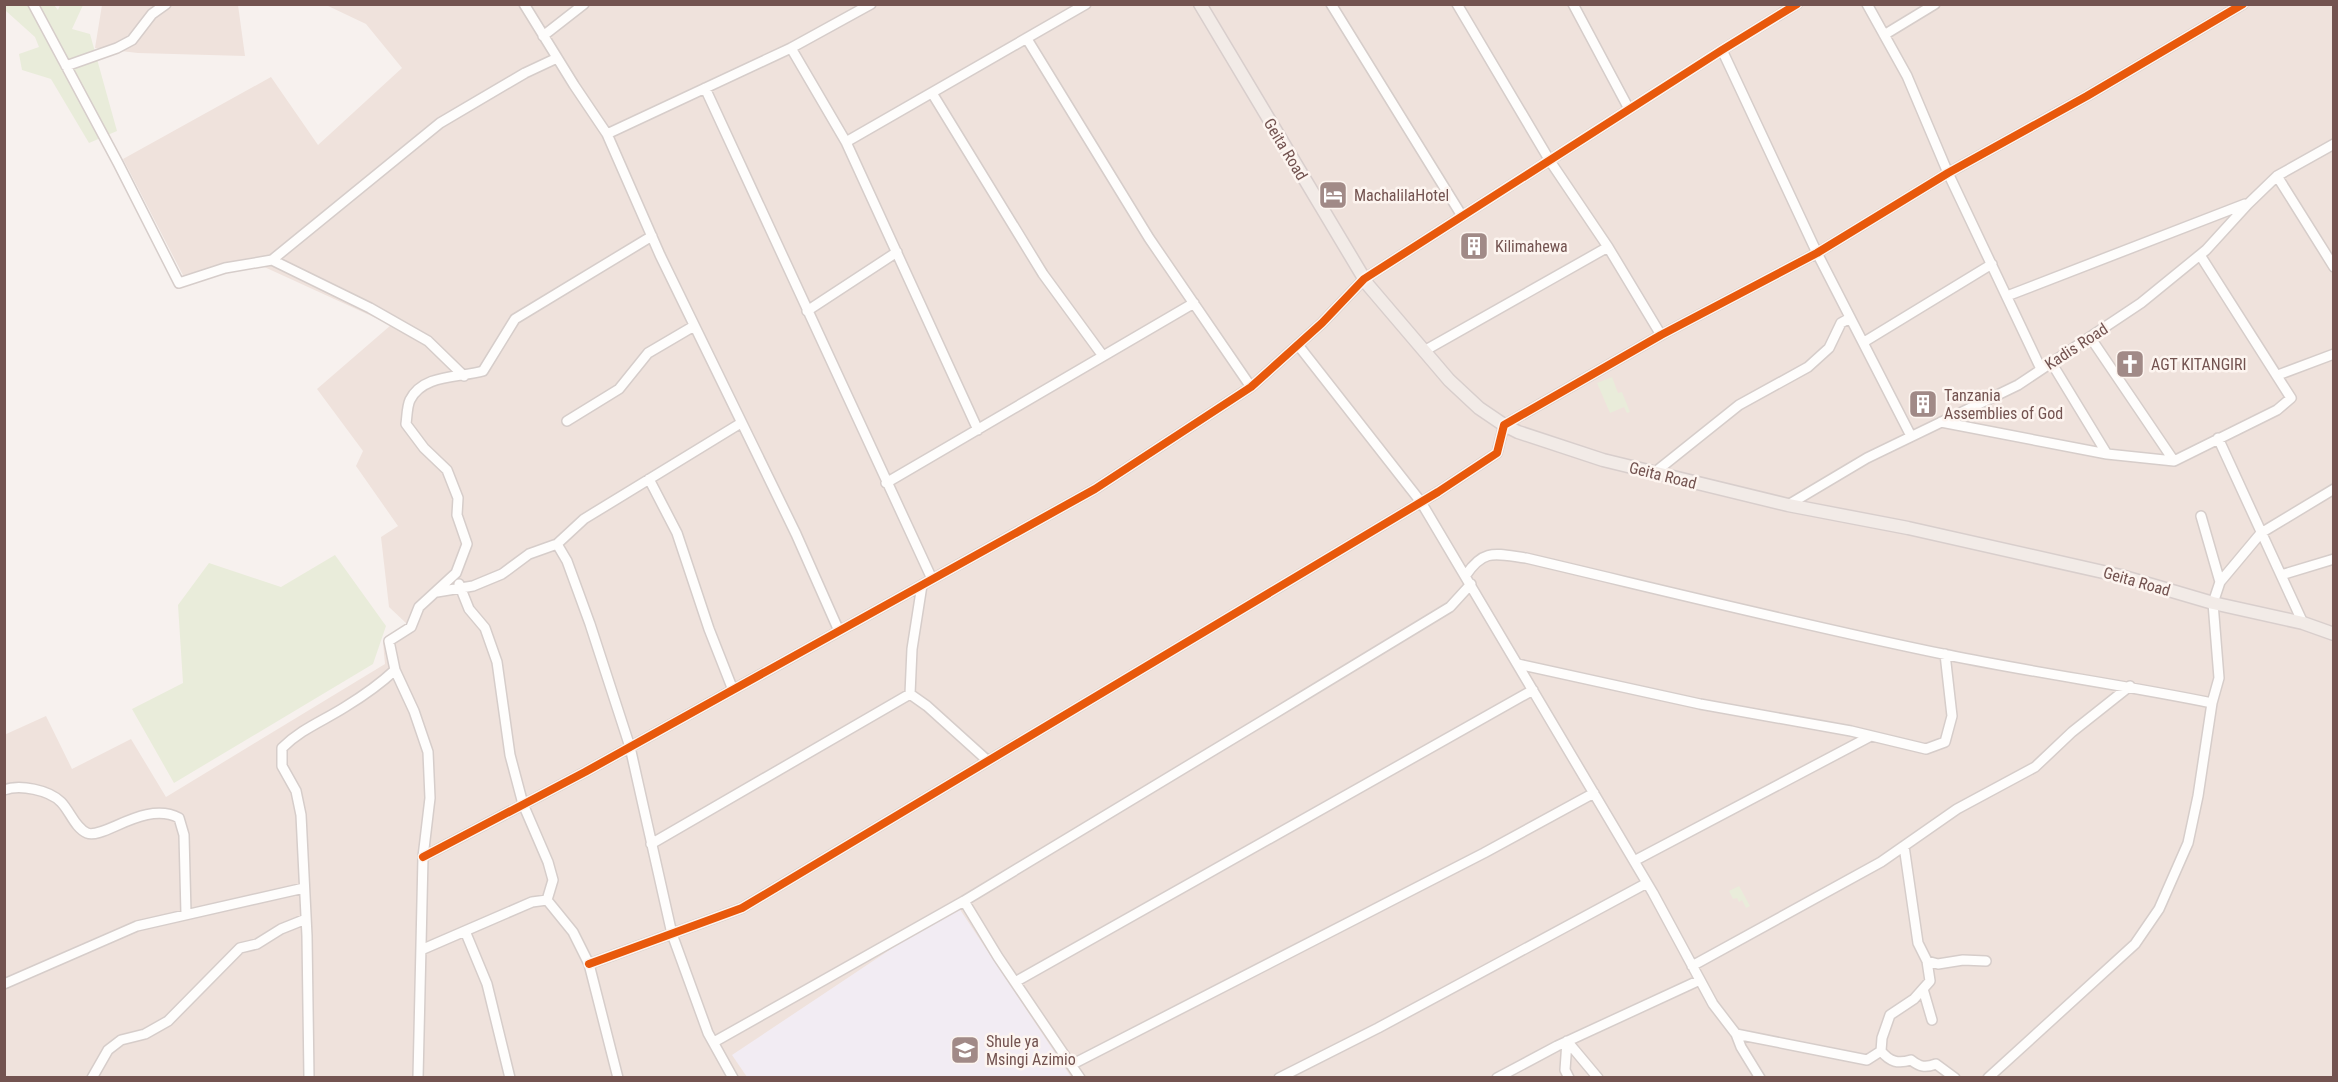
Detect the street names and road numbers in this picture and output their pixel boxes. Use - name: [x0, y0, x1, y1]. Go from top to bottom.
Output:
- street label: Geita Road: [1260, 115, 1311, 184]
- street label: Kadis Road: [2041, 319, 2111, 374]
- street label: Geita Road: [1627, 458, 1699, 493]
- street label: Geita Road: [2101, 563, 2173, 600]

